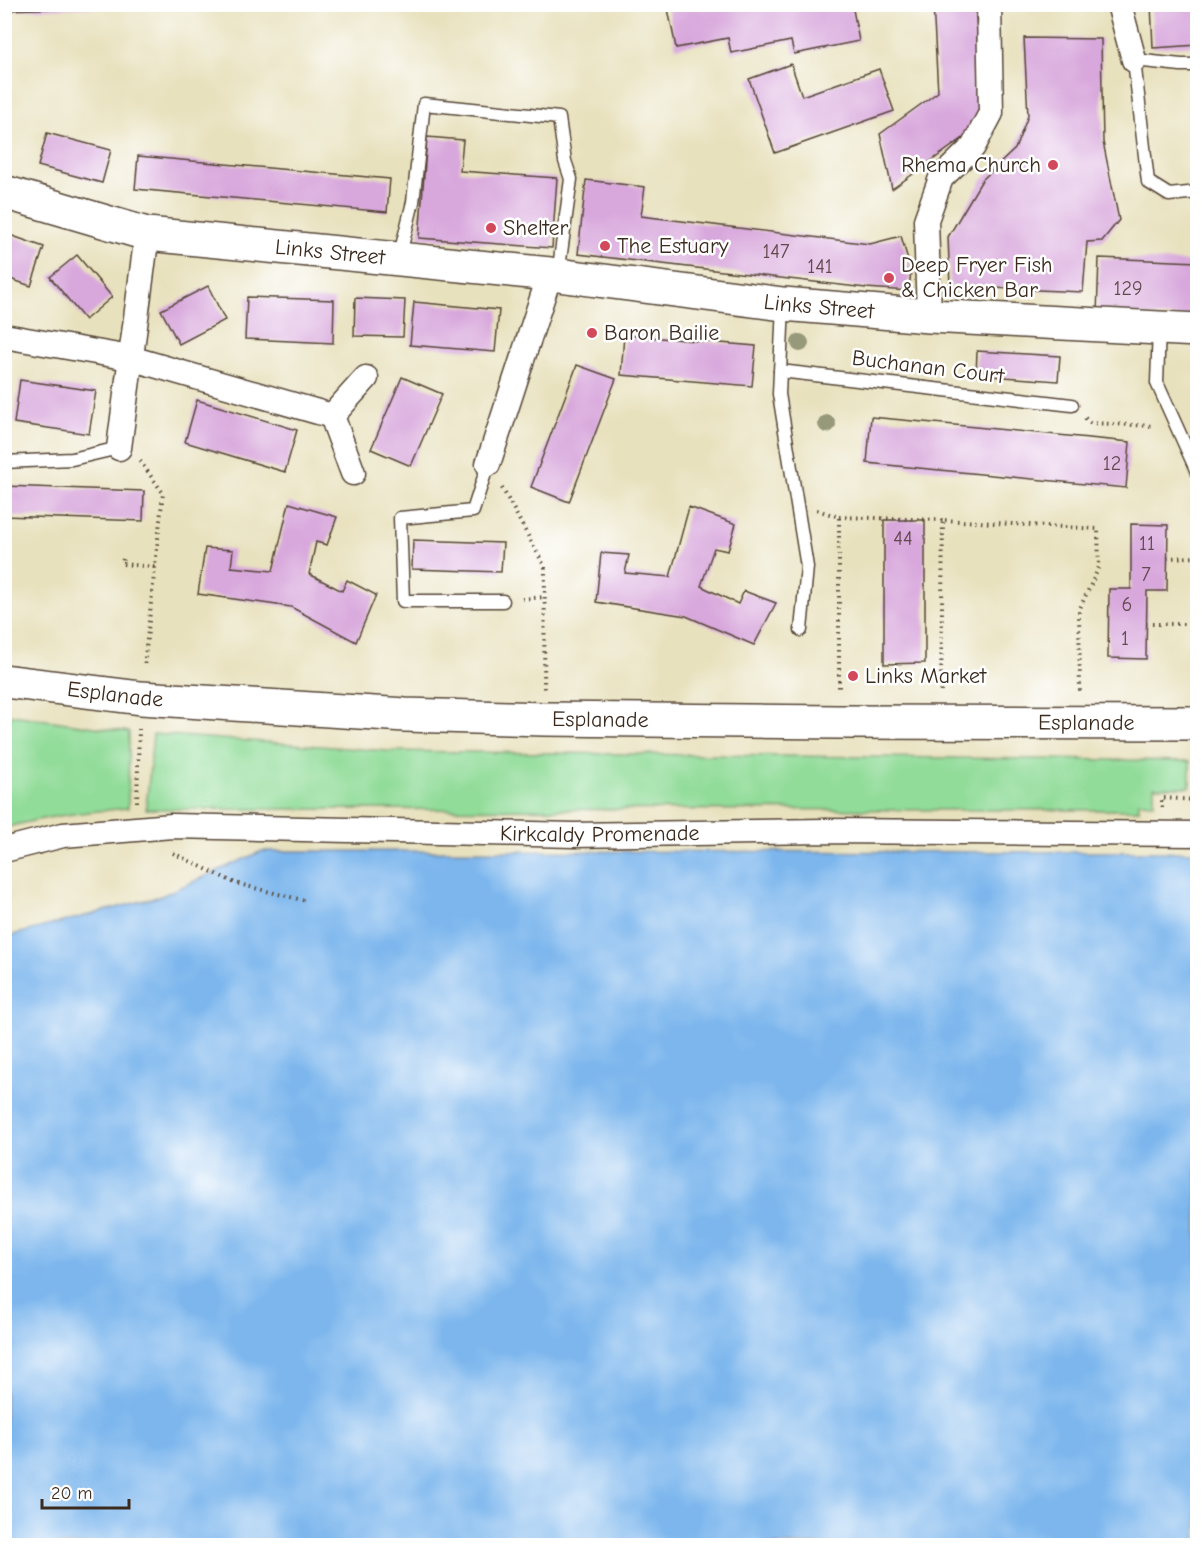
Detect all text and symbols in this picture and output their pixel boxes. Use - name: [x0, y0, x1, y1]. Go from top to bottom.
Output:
- place label: Rhema Church: [901, 152, 1041, 178]
- marker: Rhema Church: [1046, 158, 1060, 172]
- place label: Shelter: [503, 215, 568, 241]
- marker: Shelter: [484, 221, 498, 235]
- place label: The Estuary: [617, 233, 729, 259]
- street label: Links Street: [274, 234, 387, 271]
- marker: The Estuary: [598, 239, 612, 253]
- house number: 147: [762, 240, 790, 263]
- place label: Deep Fryer Fish & Chicken Bar: [901, 252, 1053, 303]
- house number: 141: [807, 255, 833, 278]
- marker: Deep Fryer Fish & Chicken Bar: [882, 271, 896, 285]
- house number: 129: [1114, 277, 1143, 300]
- street label: Links Street: [762, 289, 876, 324]
- place label: Baron Bailie: [604, 320, 719, 346]
- marker: Baron Bailie: [585, 326, 599, 340]
- street label: Buchanan Court: [850, 345, 1006, 389]
- house number: 12: [1103, 452, 1121, 475]
- house number: 44: [893, 527, 913, 550]
- house number: 11: [1139, 532, 1155, 555]
- house number: 7: [1141, 563, 1151, 586]
- house number: 6: [1122, 593, 1132, 616]
- house number: 1: [1121, 627, 1129, 650]
- place label: Links Market: [865, 663, 987, 689]
- marker: Links Market: [846, 669, 860, 683]
- street label: Esplanade: [66, 676, 164, 712]
- street label: Esplanade: [552, 706, 649, 733]
- street label: Esplanade: [1038, 710, 1135, 736]
- street label: Kirkcaldy Promenade: [500, 820, 700, 848]
- scale bar: [42, 1472, 129, 1510]
- text: 20 m: [51, 1483, 92, 1504]

